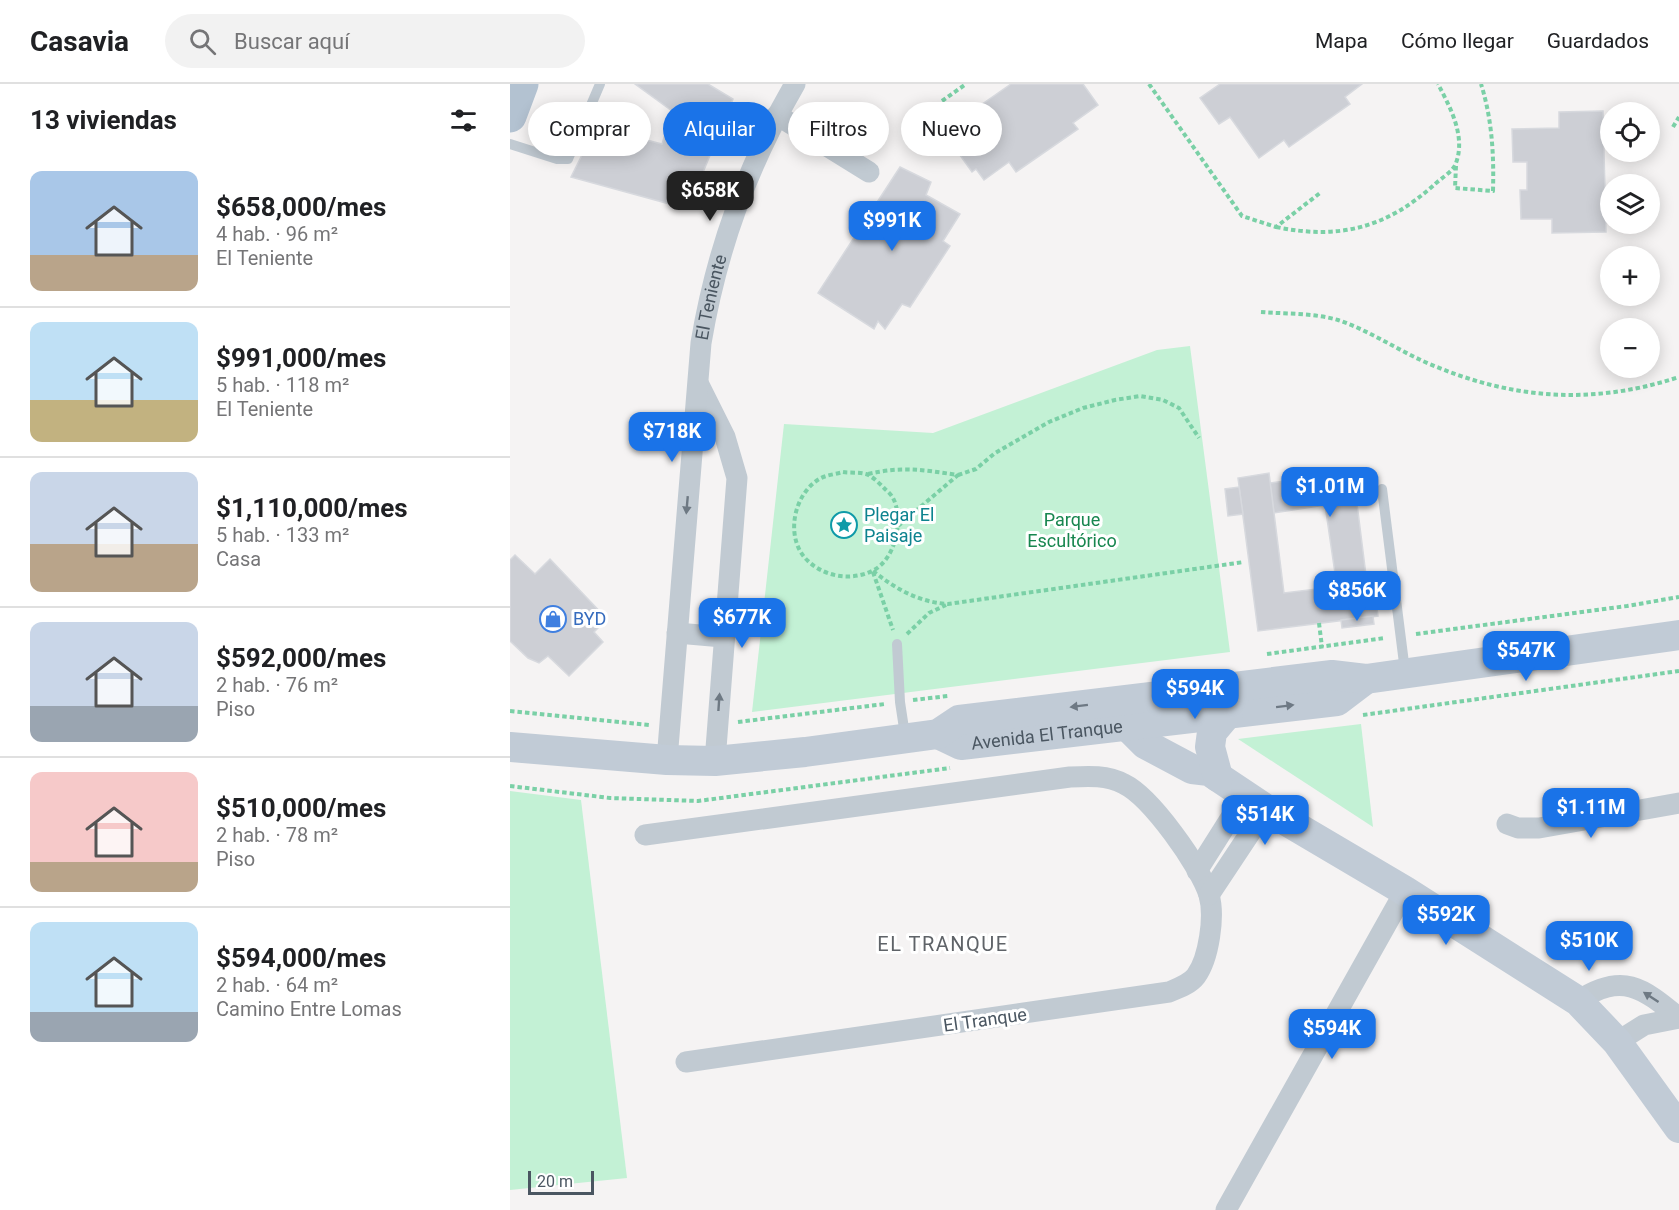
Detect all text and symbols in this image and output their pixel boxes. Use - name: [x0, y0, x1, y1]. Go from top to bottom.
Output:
- search box: [165, 14, 585, 68]
- text: Casavia: [30, 25, 129, 58]
- icon: search: [186, 25, 219, 58]
- text: Buscar aquí: [234, 29, 350, 54]
- text: Mapa: [1315, 29, 1368, 53]
- text: Cómo llegar: [1401, 29, 1514, 53]
- text: Guardados: [1547, 29, 1649, 53]
- chip: Comprar: [528, 102, 651, 156]
- chip: Alquilar: [663, 102, 776, 156]
- chip: Filtros: [788, 102, 889, 156]
- chip: Nuevo: [901, 102, 1002, 156]
- map controls: [1600, 102, 1660, 378]
- button: locate: [1600, 102, 1660, 162]
- icon: filters: [447, 104, 480, 137]
- text: 13 viviendas: [30, 105, 177, 135]
- pin: $658K: [668, 171, 752, 222]
- button: layers: [1600, 174, 1660, 234]
- text: $658K: [681, 178, 739, 202]
- text: $658,000/mes: [216, 192, 386, 222]
- icon: home: [78, 195, 150, 267]
- pin: $991K: [850, 201, 934, 252]
- text: $991K: [863, 208, 921, 232]
- text: 4 hab. · 96 m²: [216, 222, 338, 246]
- text: El Teniente: [216, 246, 313, 270]
- button: +: [1600, 246, 1660, 306]
- street label: El Teniente: [691, 252, 731, 342]
- button: −: [1600, 318, 1660, 378]
- text: $991,000/mes: [216, 343, 386, 373]
- icon: home: [78, 346, 150, 418]
- text: 5 hab. · 118 m²: [216, 373, 349, 397]
- text: El Teniente: [216, 397, 313, 421]
- pin: $718K: [630, 412, 714, 463]
- text: $718K: [643, 419, 701, 443]
- pin: $1.01M: [1281, 467, 1379, 518]
- text: $1.01M: [1295, 474, 1365, 498]
- text: $1,110,000/mes: [216, 493, 408, 523]
- icon: home: [78, 496, 150, 568]
- one-way arrow: [683, 496, 692, 515]
- place label: Plegar El Paisaje: [864, 504, 934, 546]
- park label: Parque Escultórico: [1027, 509, 1117, 551]
- place icon: Plegar El Paisaje: [829, 510, 859, 540]
- text: 5 hab. · 133 m²: [216, 523, 349, 547]
- text: Casa: [216, 547, 261, 571]
- pin: $856K: [1315, 571, 1399, 622]
- text: $856K: [1328, 578, 1386, 602]
- pin: $677K: [700, 598, 784, 649]
- shop icon: BYD: [538, 604, 568, 634]
- text: $677K: [713, 605, 771, 629]
- place label: BYD: [573, 608, 606, 629]
- pin: $547K: [1484, 631, 1568, 682]
- text: $547K: [1497, 638, 1555, 662]
- text: $592,000/mes: [216, 643, 386, 673]
- icon: home: [78, 646, 150, 718]
- pin: $594K: [1153, 669, 1237, 720]
- text: 2 hab. · 76 m²: [216, 673, 338, 697]
- text: $594K: [1166, 676, 1224, 700]
- one-way arrow: [714, 693, 723, 712]
- text: Piso: [216, 697, 255, 721]
- one-way arrow: [1069, 701, 1088, 710]
- one-way arrow: [1276, 702, 1295, 711]
- street label: Avenida El Tranque: [970, 715, 1124, 754]
- pin: $1.11M: [1542, 788, 1640, 839]
- text: $510,000/mes: [216, 793, 386, 823]
- pin: $514K: [1223, 795, 1307, 846]
- text: $1.11M: [1556, 795, 1626, 819]
- icon: home: [78, 796, 150, 868]
- text: $514K: [1236, 802, 1294, 826]
- text: 2 hab. · 78 m²: [216, 823, 338, 847]
- text: Piso: [216, 847, 255, 871]
- pin: $592K: [1404, 895, 1488, 946]
- text: $592K: [1417, 902, 1475, 926]
- pin: $510K: [1547, 921, 1631, 972]
- text: $510K: [1560, 928, 1618, 952]
- district label: EL TRANQUE: [877, 932, 1009, 956]
- text: $594,000/mes: [216, 943, 386, 973]
- icon: home: [78, 946, 150, 1018]
- text: 2 hab. · 64 m²: [216, 973, 338, 997]
- one-way arrow: [1643, 991, 1660, 1002]
- text: Camino Entre Lomas: [216, 997, 402, 1021]
- street label: El Tranque: [942, 1003, 1028, 1036]
- pin: $594K: [1290, 1009, 1374, 1060]
- text: $594K: [1303, 1016, 1361, 1040]
- scale bar: [528, 1168, 594, 1196]
- text: 20 m: [537, 1172, 573, 1191]

